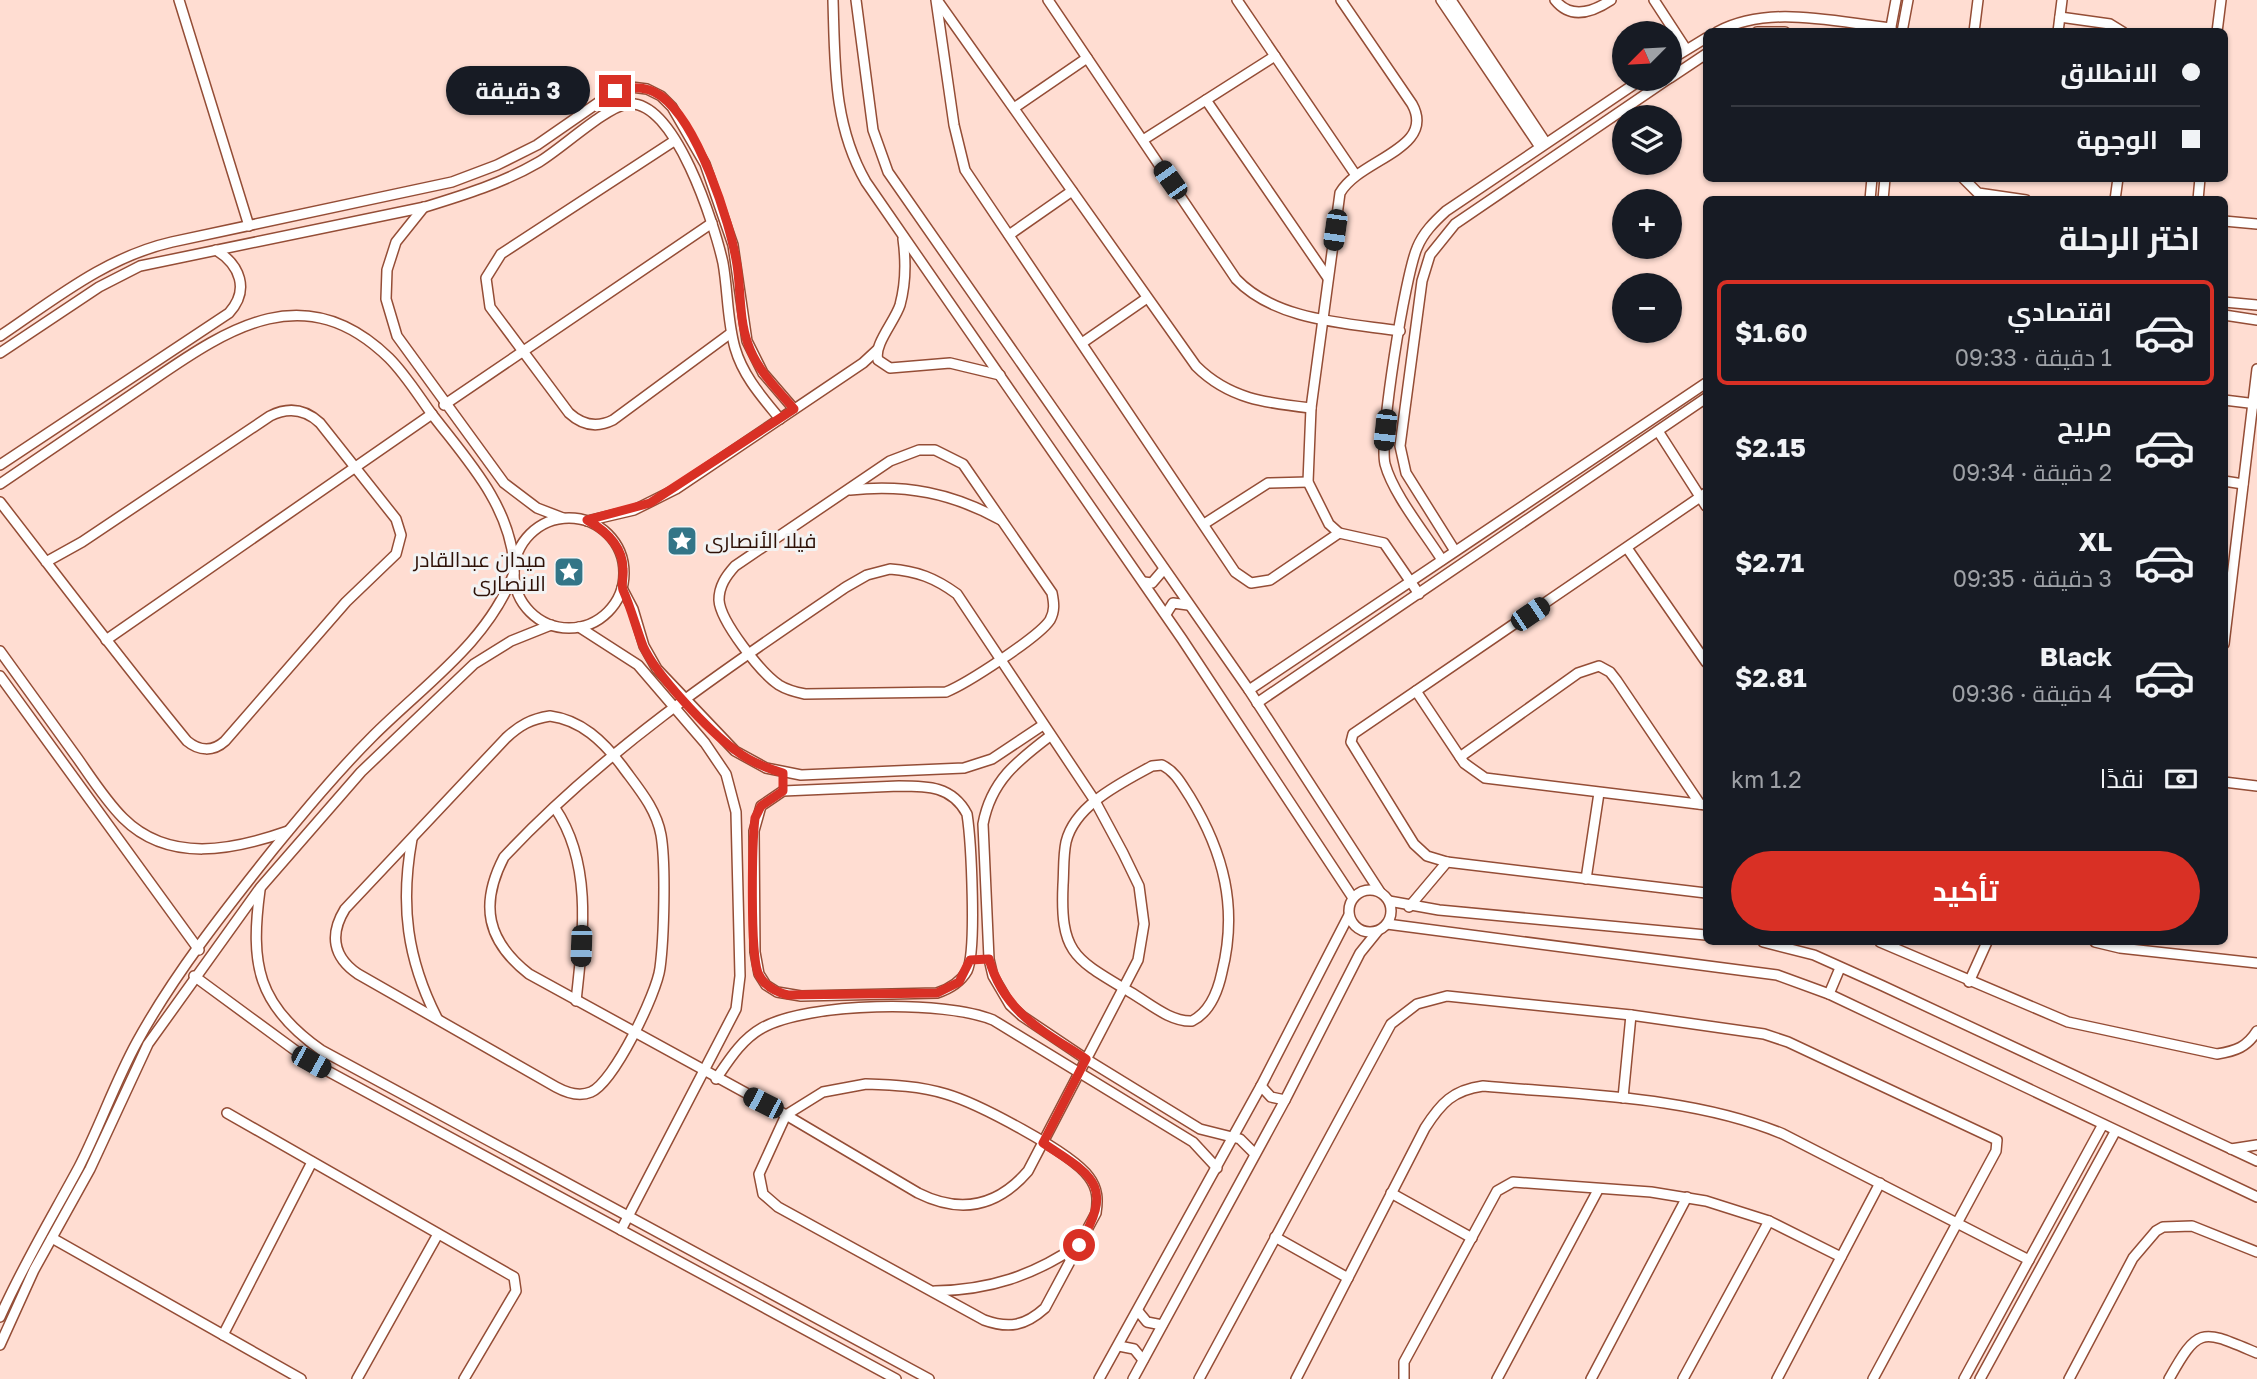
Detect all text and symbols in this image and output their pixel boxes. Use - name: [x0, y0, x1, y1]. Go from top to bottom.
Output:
- north arrow: [1612, 21, 1682, 91]
- map controls: [1612, 21, 1682, 343]
- text: الانطلاق: [2060, 57, 2158, 88]
- callout: 3 دقيقة: [447, 66, 590, 116]
- route end: [599, 75, 631, 107]
- text: 3 دقيقة: [476, 76, 560, 104]
- button: layers: [1612, 105, 1682, 175]
- text: الوجهة: [2077, 124, 2158, 155]
- car: [1150, 157, 1191, 203]
- button: +: [1612, 189, 1682, 259]
- car: [1322, 208, 1349, 252]
- text: اختر الرحلة: [2059, 219, 2200, 257]
- button: −: [1612, 273, 1682, 343]
- text: اقتصادي: [2007, 296, 2112, 327]
- icon: car: [2133, 301, 2196, 364]
- text: $1.60: [1735, 317, 1808, 348]
- text: 1 دقيقة · 09:33: [1955, 343, 2112, 371]
- car: [1373, 408, 1398, 452]
- text: مريح: [2057, 411, 2112, 442]
- icon: car: [2133, 416, 2196, 479]
- text: $2.15: [1735, 432, 1806, 463]
- text: 2 دقيقة · 09:34: [1952, 458, 2112, 486]
- place icon: فيلا الأنصارى: [665, 524, 699, 558]
- text: XL: [2078, 526, 2112, 557]
- place label: فيلا الأنصارى: [705, 527, 817, 554]
- icon: car: [2133, 531, 2196, 594]
- place label: ميدان عبدالقادر الانصارى: [413, 546, 546, 597]
- text: $2.71: [1735, 547, 1804, 578]
- place icon: ميدان عبدالقادر الانصارى: [552, 555, 586, 589]
- text: 3 دقيقة · 09:35: [1953, 564, 2112, 592]
- car: [1507, 594, 1554, 634]
- text: Black: [2040, 641, 2112, 672]
- icon: car: [2133, 646, 2196, 709]
- text: $2.81: [1735, 662, 1807, 693]
- text: 4 دقيقة · 09:36: [1952, 679, 2112, 707]
- icon: cash: [2162, 760, 2200, 798]
- text: نقدًا: [2100, 763, 2144, 794]
- text: 1.2 km: [1731, 765, 1802, 793]
- button: تأكيد: [1731, 851, 2200, 931]
- car: [570, 925, 593, 967]
- car: [288, 1043, 335, 1081]
- car: [740, 1084, 787, 1122]
- route start: [1063, 1229, 1095, 1261]

